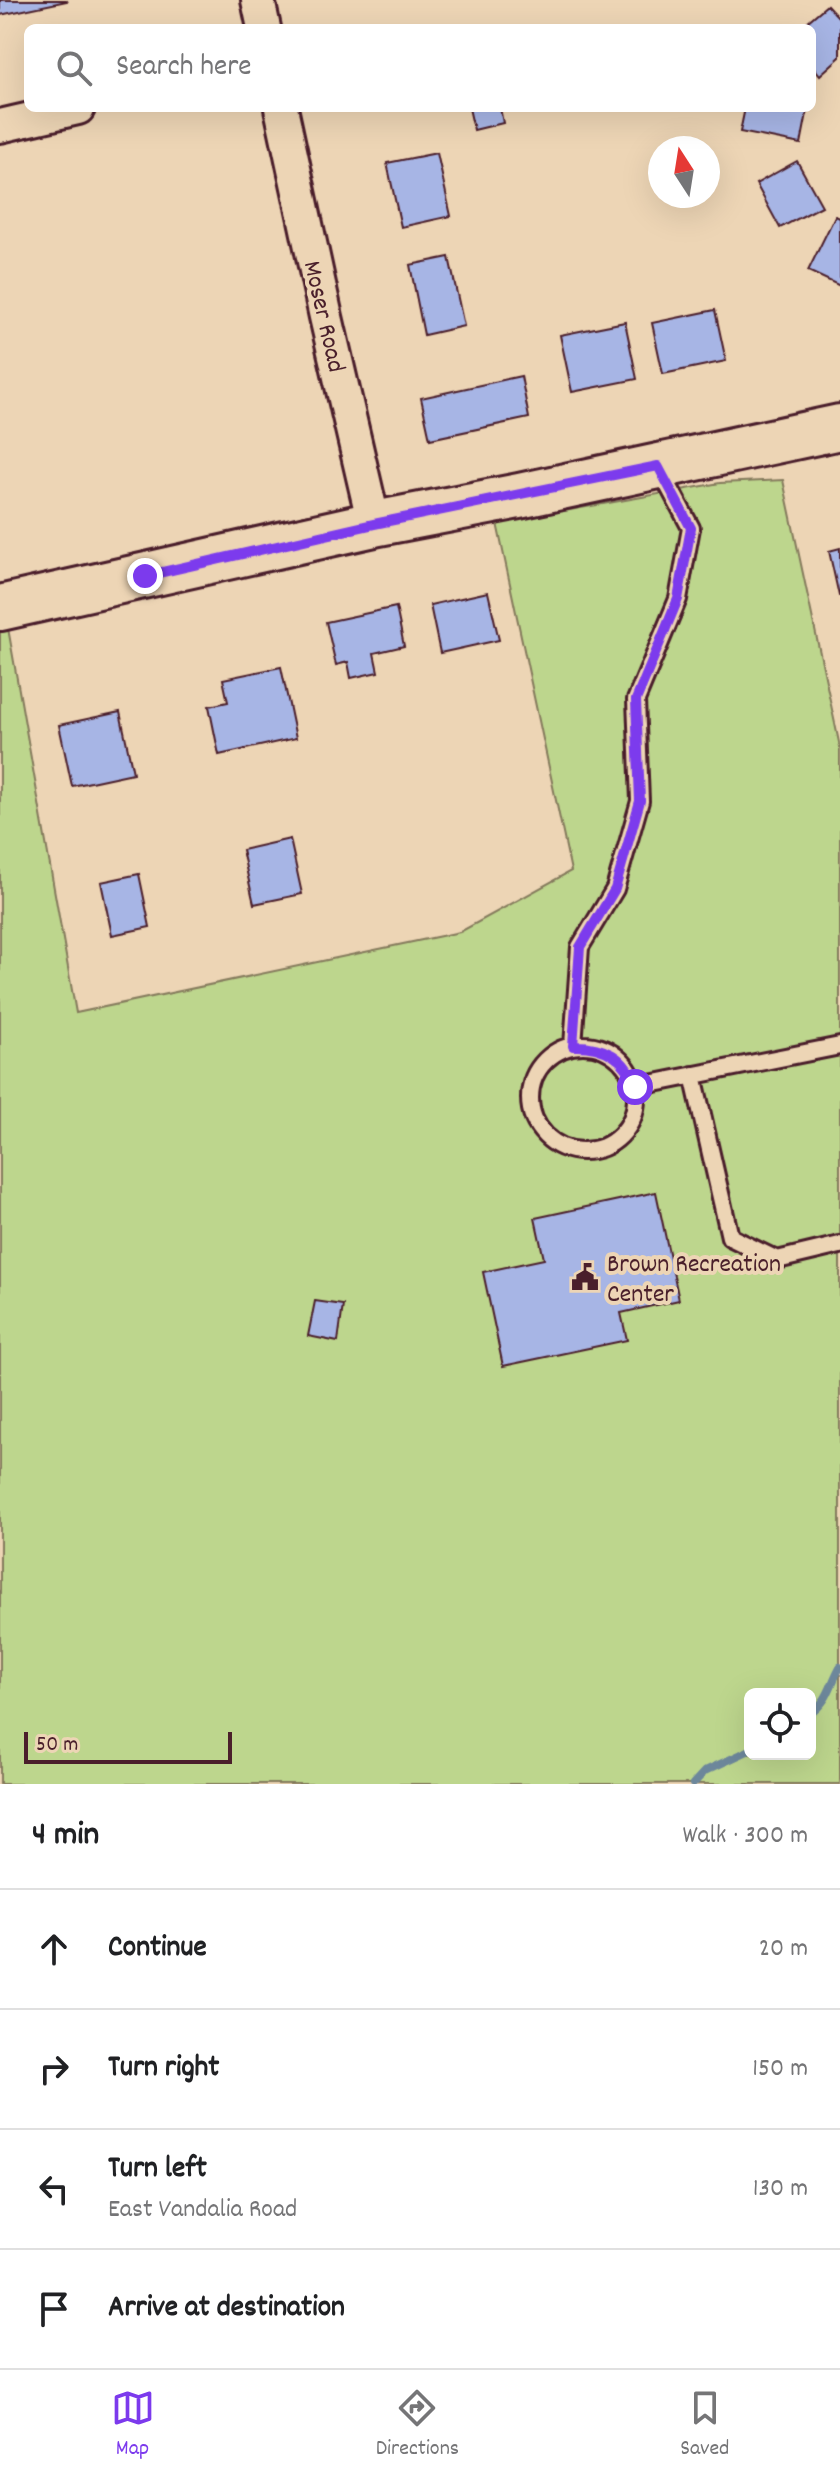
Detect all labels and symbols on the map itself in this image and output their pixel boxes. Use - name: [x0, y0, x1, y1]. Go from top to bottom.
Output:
- north arrow: [648, 136, 720, 208]
- street label: Moser Road: [292, 257, 353, 376]
- route end: [127, 558, 163, 594]
- route start: [617, 1069, 653, 1105]
- place label: Brown Recreation Center: [607, 1247, 781, 1314]
- public building icon: Brown Recreation Center: [570, 1262, 600, 1292]
- scale bar: [24, 1728, 232, 1764]

